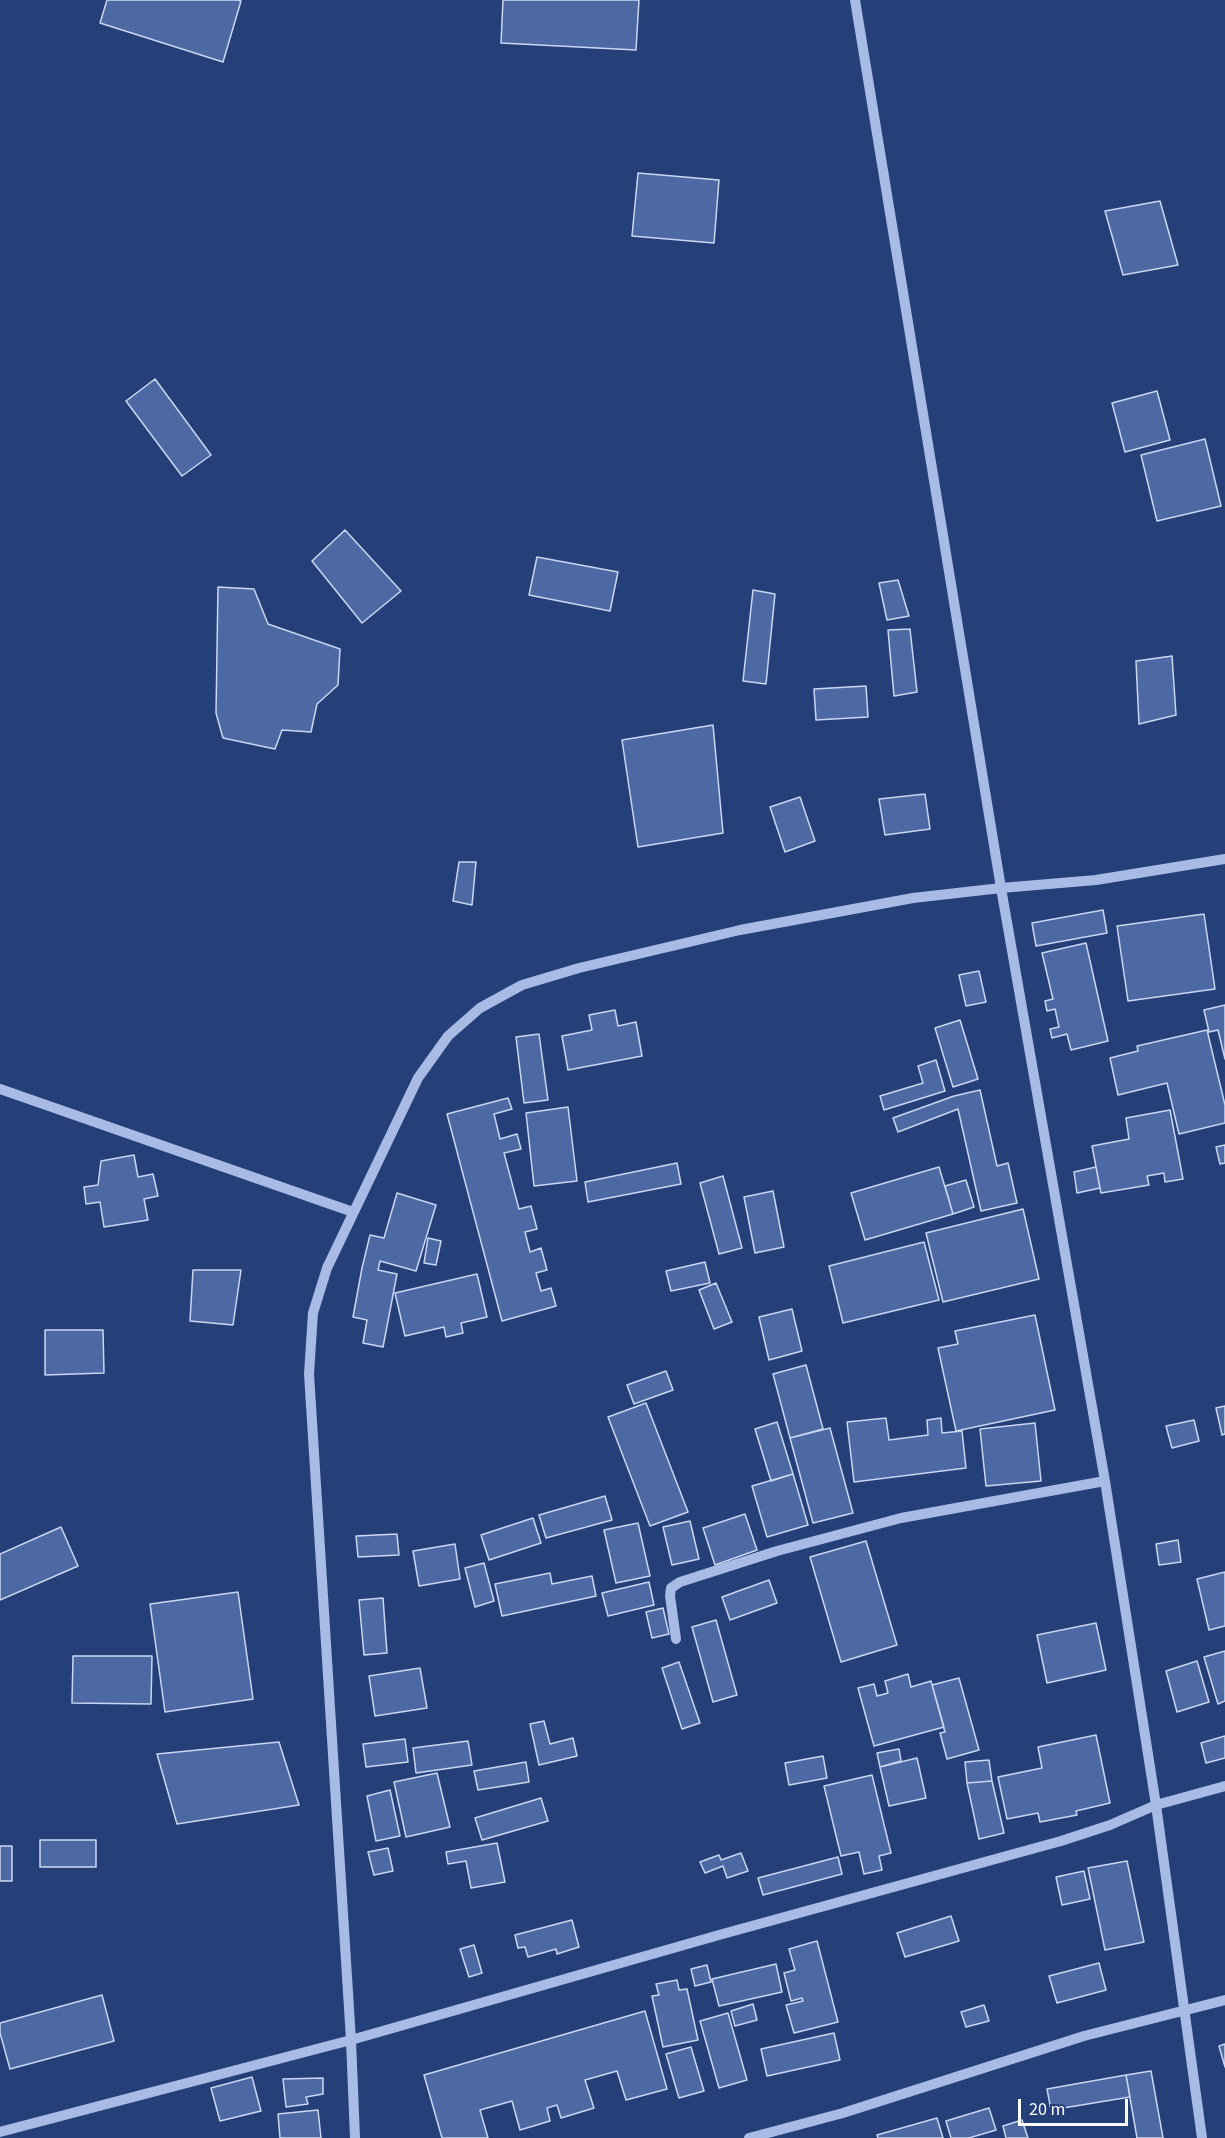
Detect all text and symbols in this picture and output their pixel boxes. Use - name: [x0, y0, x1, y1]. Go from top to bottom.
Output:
- scale bar: [1021, 2087, 1130, 2125]
- text: 20 m: [1029, 2097, 1065, 2122]

